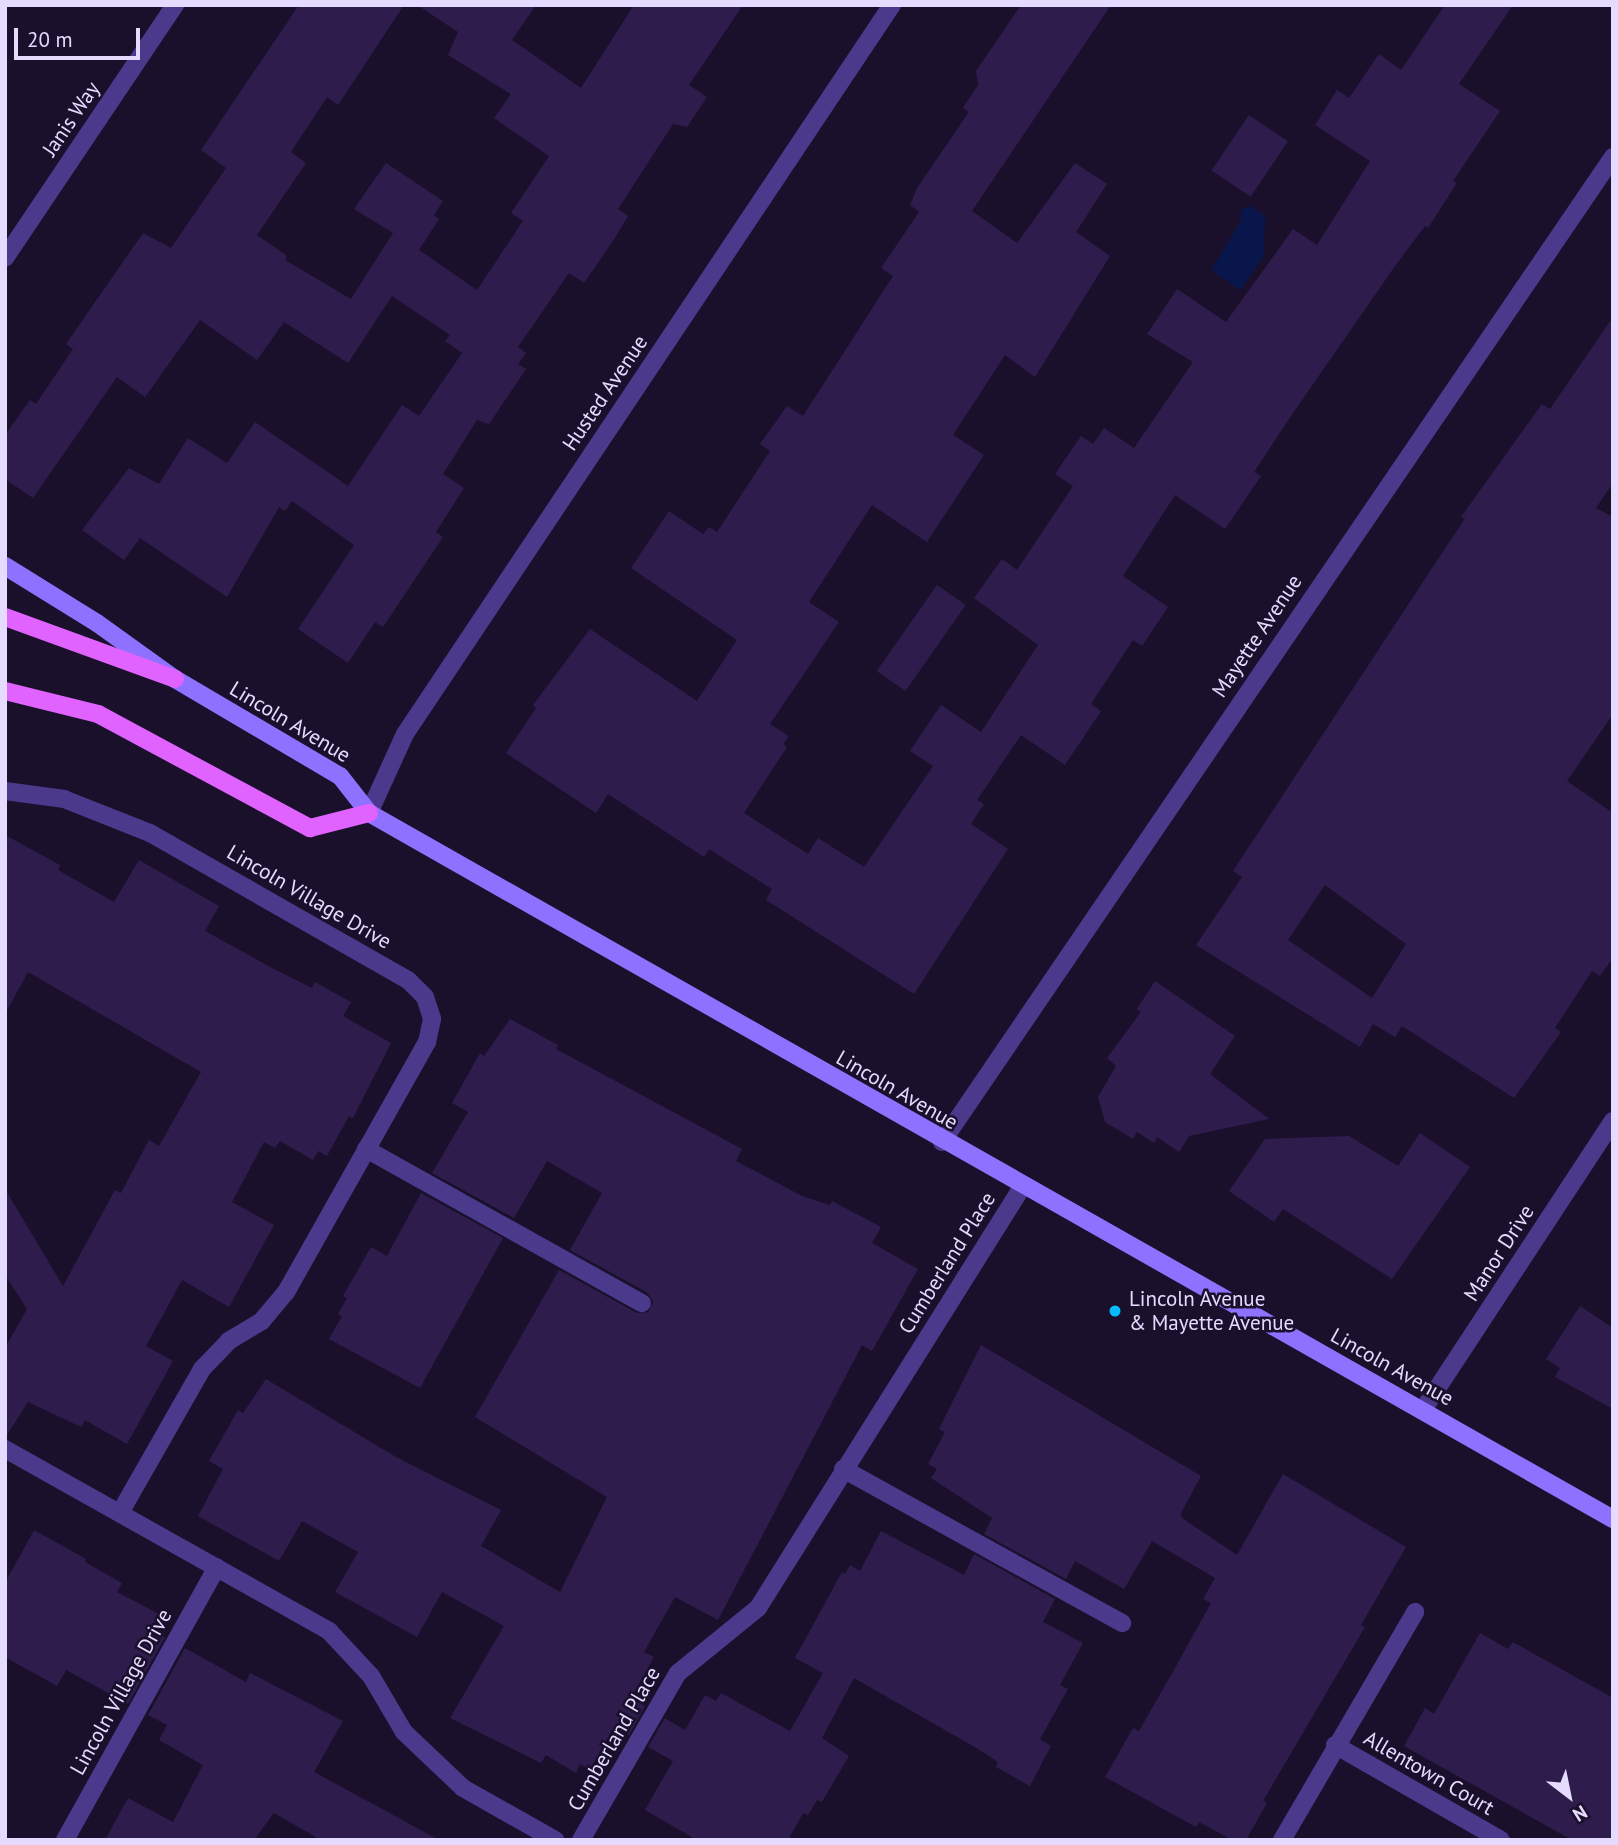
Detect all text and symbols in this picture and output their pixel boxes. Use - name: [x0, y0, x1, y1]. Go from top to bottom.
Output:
- scale bar: [18, 14, 144, 58]
- text: 20 m: [27, 26, 73, 53]
- street label: Janis Way: [37, 77, 105, 161]
- street label: Husted Avenue: [557, 330, 653, 456]
- street label: Mayette Avenue: [1207, 570, 1307, 702]
- street label: Lincoln Avenue: [225, 676, 355, 768]
- street label: Lincoln Village Drive: [222, 840, 396, 954]
- street label: Lincoln Avenue: [831, 1045, 963, 1135]
- street label: Cumberland Place: [893, 1188, 1001, 1338]
- street label: Manor Drive: [1459, 1200, 1539, 1306]
- place label: Lincoln Avenue & Mayette Avenue: [1129, 1286, 1295, 1336]
- marker: Lincoln Avenue & Mayette Avenue: [1107, 1303, 1123, 1319]
- street label: Lincoln Avenue: [1326, 1323, 1458, 1411]
- street label: Lincoln Village Drive: [65, 1604, 177, 1780]
- street label: Cumberland Place: [563, 1663, 665, 1815]
- street label: Allentown Court: [1360, 1726, 1498, 1820]
- north arrow: [1534, 1761, 1604, 1831]
- text: N: [1568, 1800, 1592, 1827]

